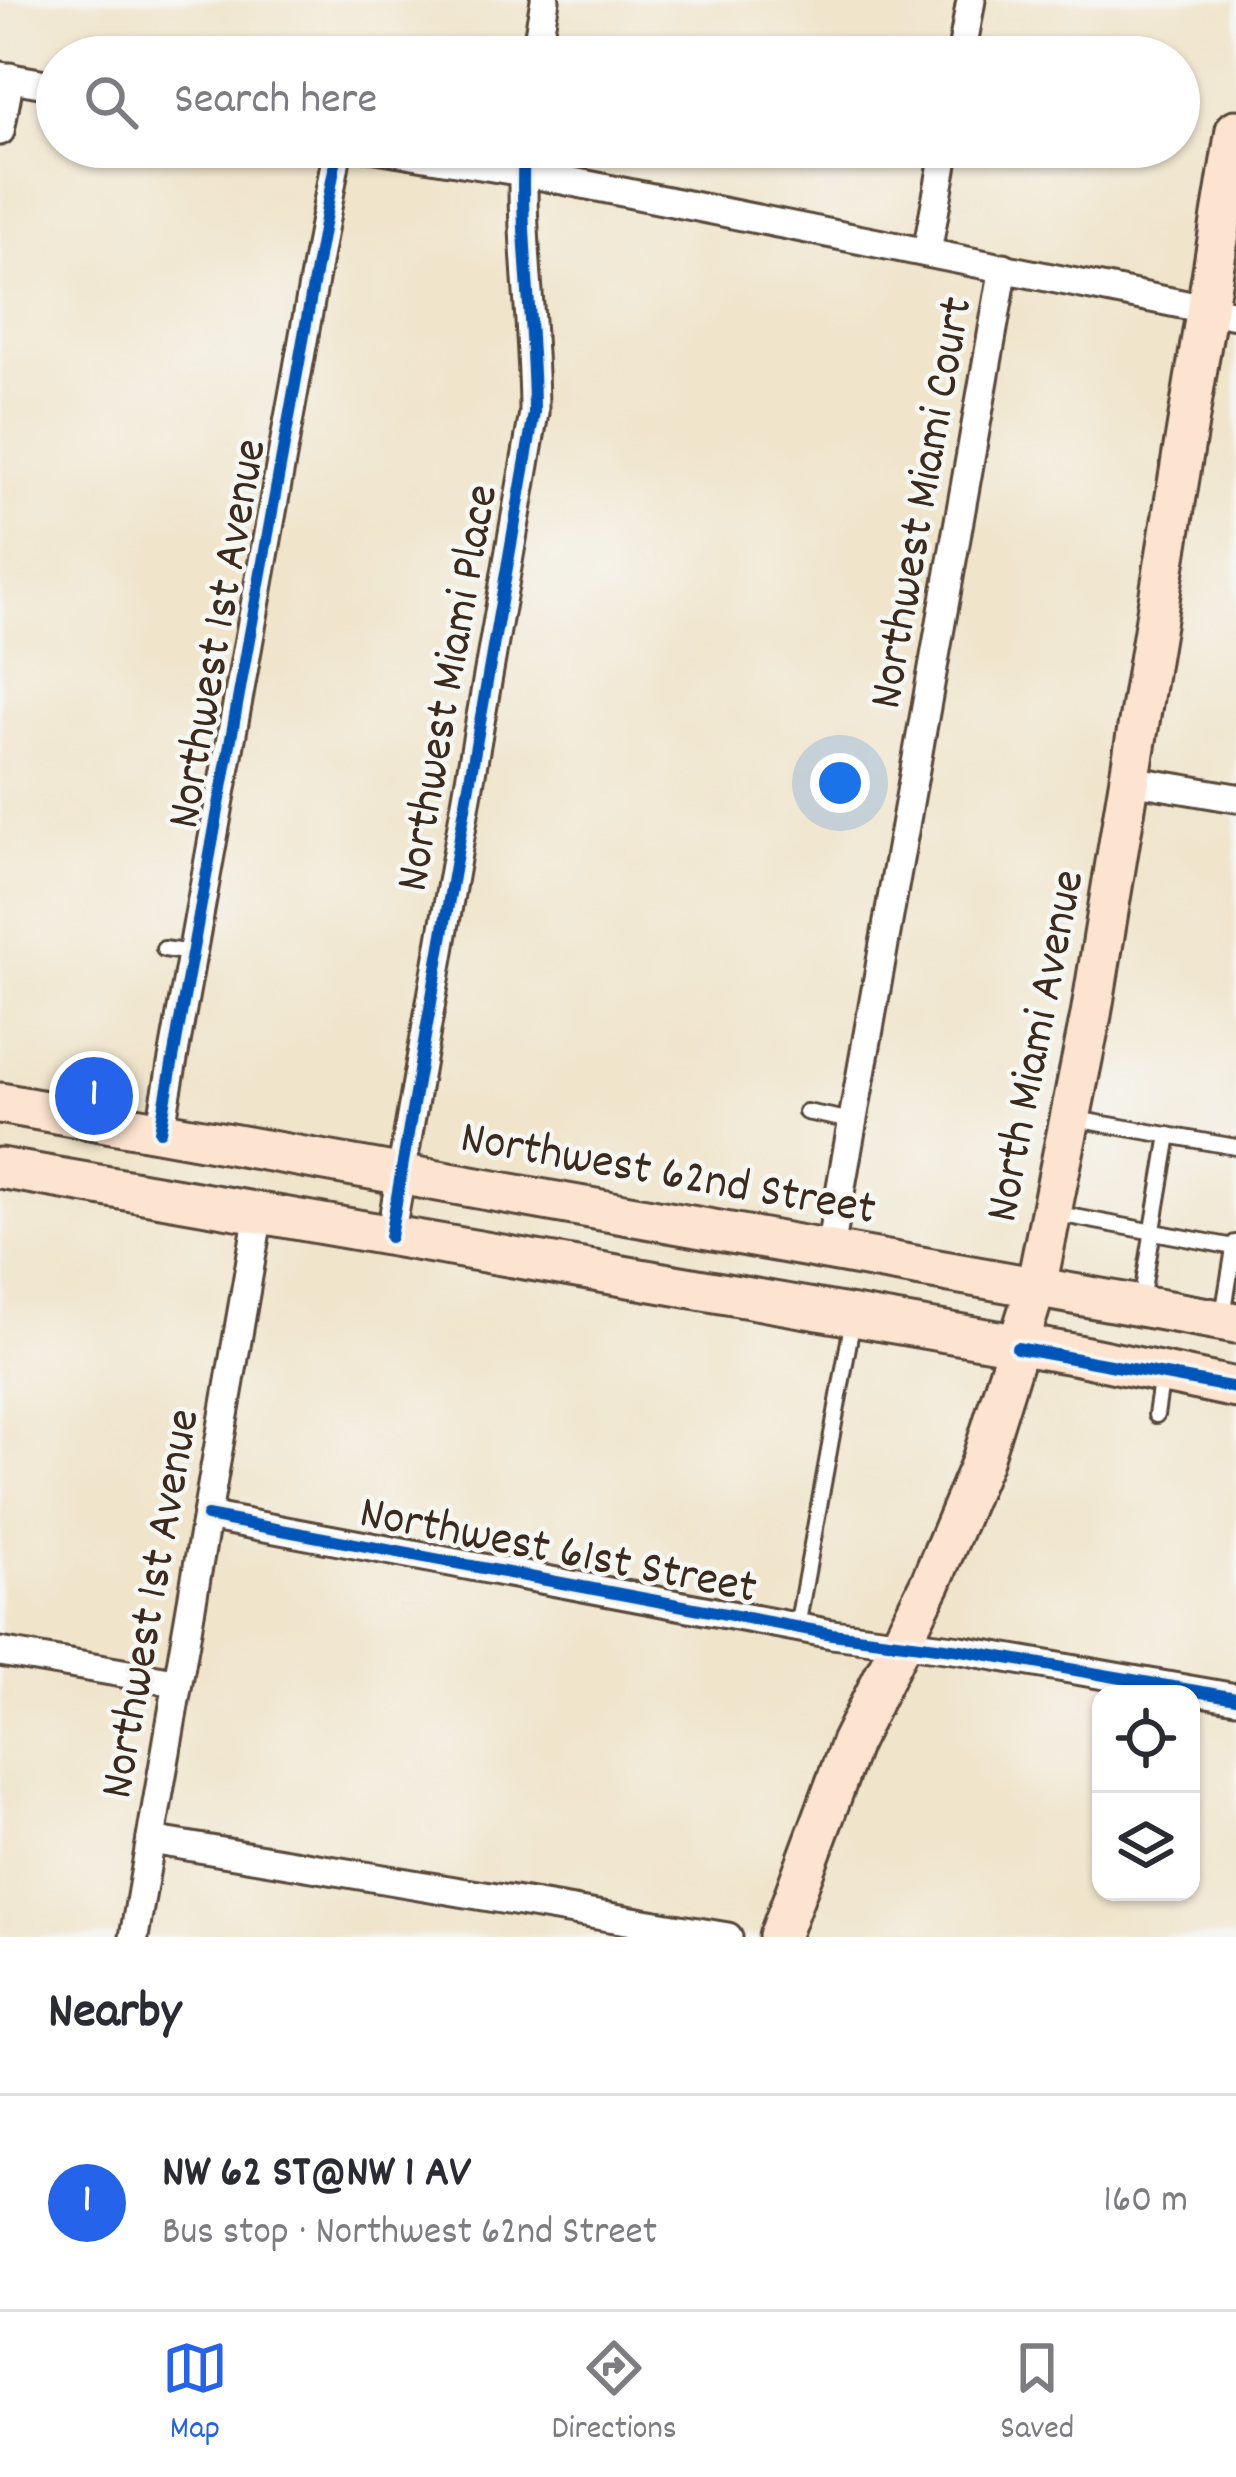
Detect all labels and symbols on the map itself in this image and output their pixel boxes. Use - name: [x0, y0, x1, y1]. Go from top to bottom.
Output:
- street label: Northwest Miami Court: [854, 292, 995, 715]
- street label: Northwest 1st Avenue: [152, 434, 289, 834]
- street label: Northwest Miami Place: [381, 480, 520, 897]
- your location: [810, 753, 870, 813]
- street label: North Miami Avenue: [970, 865, 1106, 1228]
- pin: 1: [55, 1051, 133, 1141]
- street label: Northwest 62nd Street: [455, 1106, 881, 1247]
- street label: Northwest 1st Avenue: [85, 1404, 222, 1804]
- street label: Northwest 61st Street: [353, 1481, 762, 1626]

